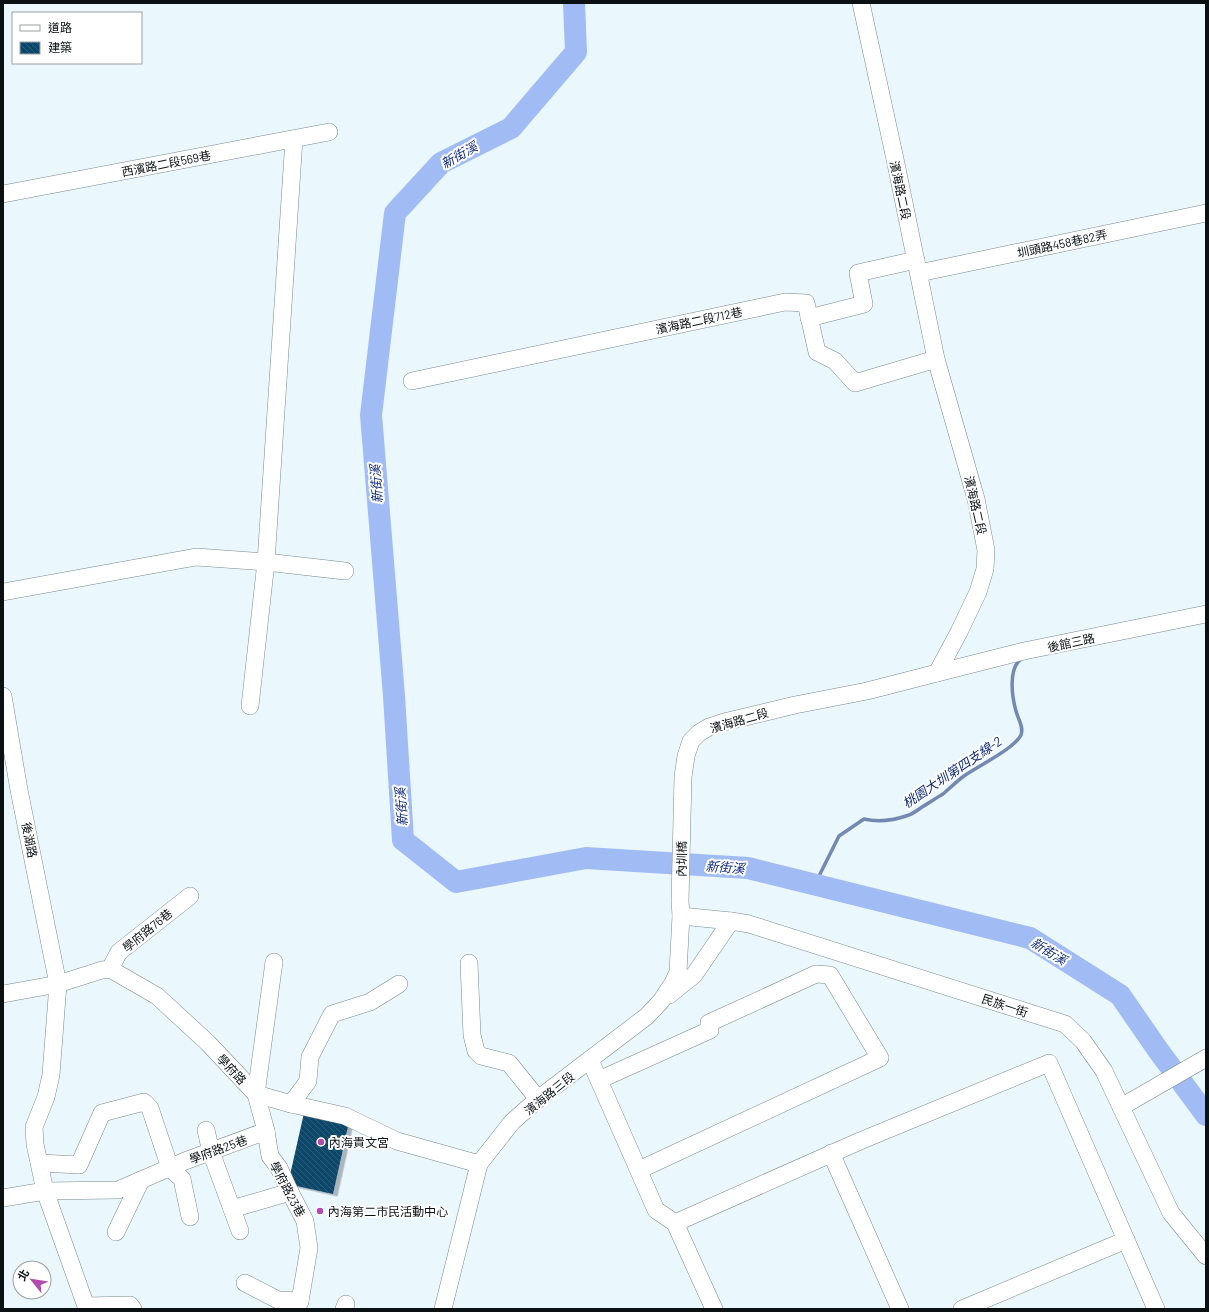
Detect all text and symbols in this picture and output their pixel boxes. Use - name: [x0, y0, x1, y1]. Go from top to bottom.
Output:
- legend: [12, 12, 142, 64]
- text: 道路: [48, 20, 72, 34]
- text: 建築: [48, 40, 72, 54]
- water label: 新街溪: [438, 137, 482, 172]
- street label: 西濱路二段569巷: [120, 147, 212, 179]
- street label: 濱海路二段: [888, 159, 914, 221]
- street label: 圳頭路458巷82弄: [1016, 227, 1108, 259]
- street label: 濱海路二段712巷: [654, 304, 744, 336]
- water label: 新街溪: [367, 462, 385, 504]
- street label: 濱海路二段: [962, 474, 990, 536]
- street label: 後館三路: [1046, 630, 1096, 654]
- street label: 濱海路二段: [708, 705, 770, 735]
- water label: 桃園大圳第四支線-2: [900, 733, 1005, 811]
- water label: 新街溪: [392, 785, 410, 827]
- street label: 後湖路: [20, 821, 40, 859]
- street label: 內圳橋: [674, 841, 688, 877]
- water label: 新街溪: [705, 858, 747, 876]
- street label: 學府路76巷: [119, 906, 175, 954]
- water label: 新街溪: [1028, 934, 1072, 969]
- street label: 民族一街: [980, 991, 1030, 1019]
- street label: 學府路: [215, 1051, 249, 1087]
- street label: 濱海路三段: [521, 1069, 577, 1117]
- street label: 學府路25巷: [187, 1132, 249, 1166]
- place label: 內海貴文宮: [329, 1135, 389, 1149]
- marker: 內海貴文宮: [316, 1137, 326, 1147]
- street label: 學府路23巷: [268, 1159, 308, 1219]
- place label: 內海第二市民活動中心: [328, 1204, 448, 1218]
- marker: 內海第二市民活動中心: [315, 1206, 325, 1216]
- north arrow: [12, 1260, 52, 1300]
- text: 北: [15, 1267, 31, 1283]

